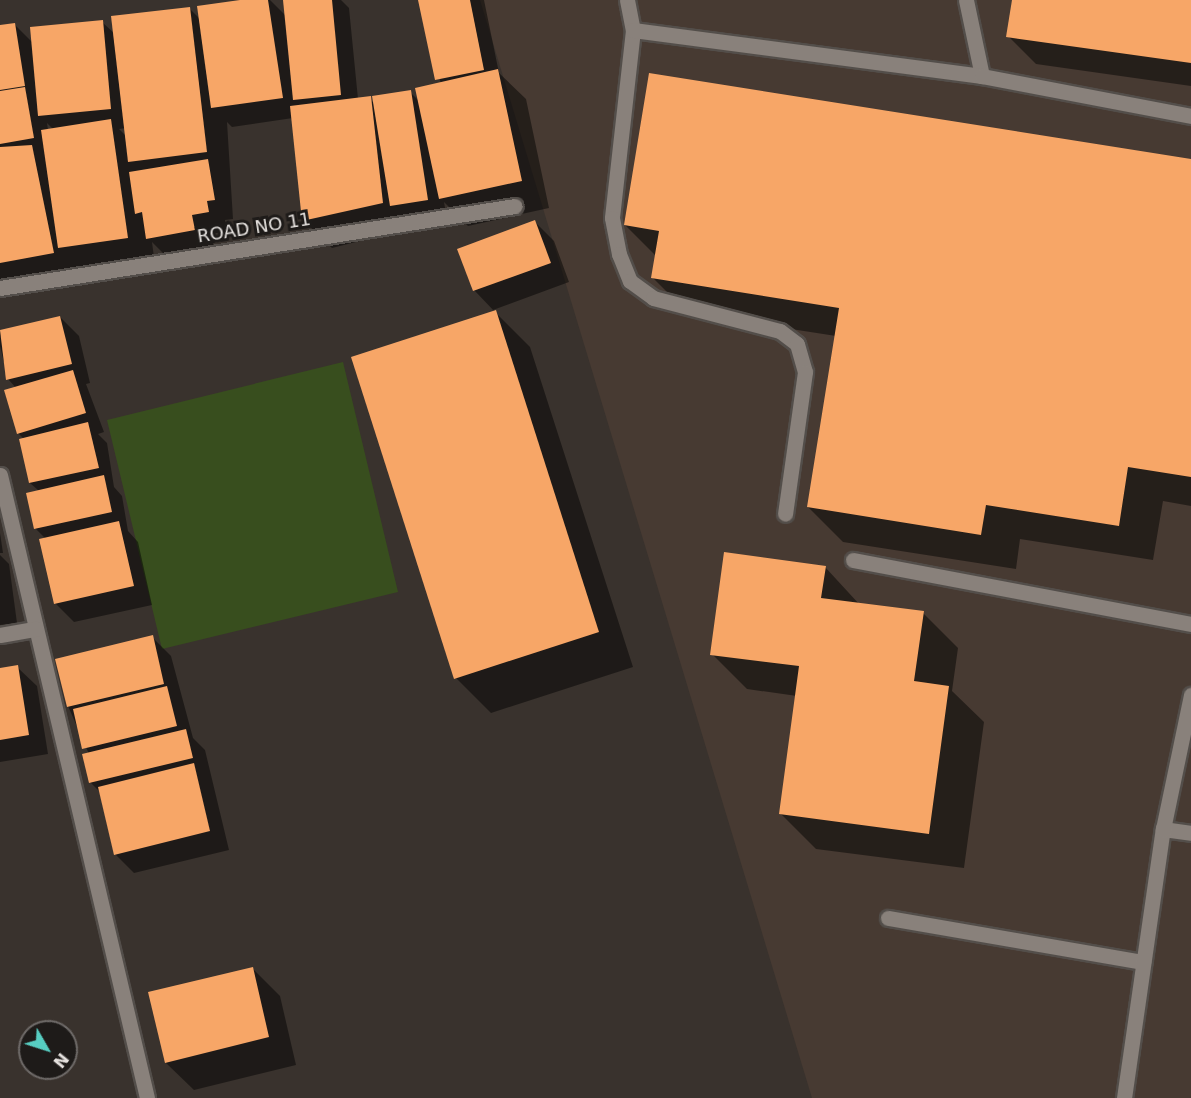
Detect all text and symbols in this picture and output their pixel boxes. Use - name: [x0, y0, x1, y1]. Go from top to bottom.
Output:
- street label: ROAD NO 11: [196, 208, 312, 248]
- north arrow: [18, 1020, 78, 1080]
- text: N: [49, 1049, 72, 1072]

